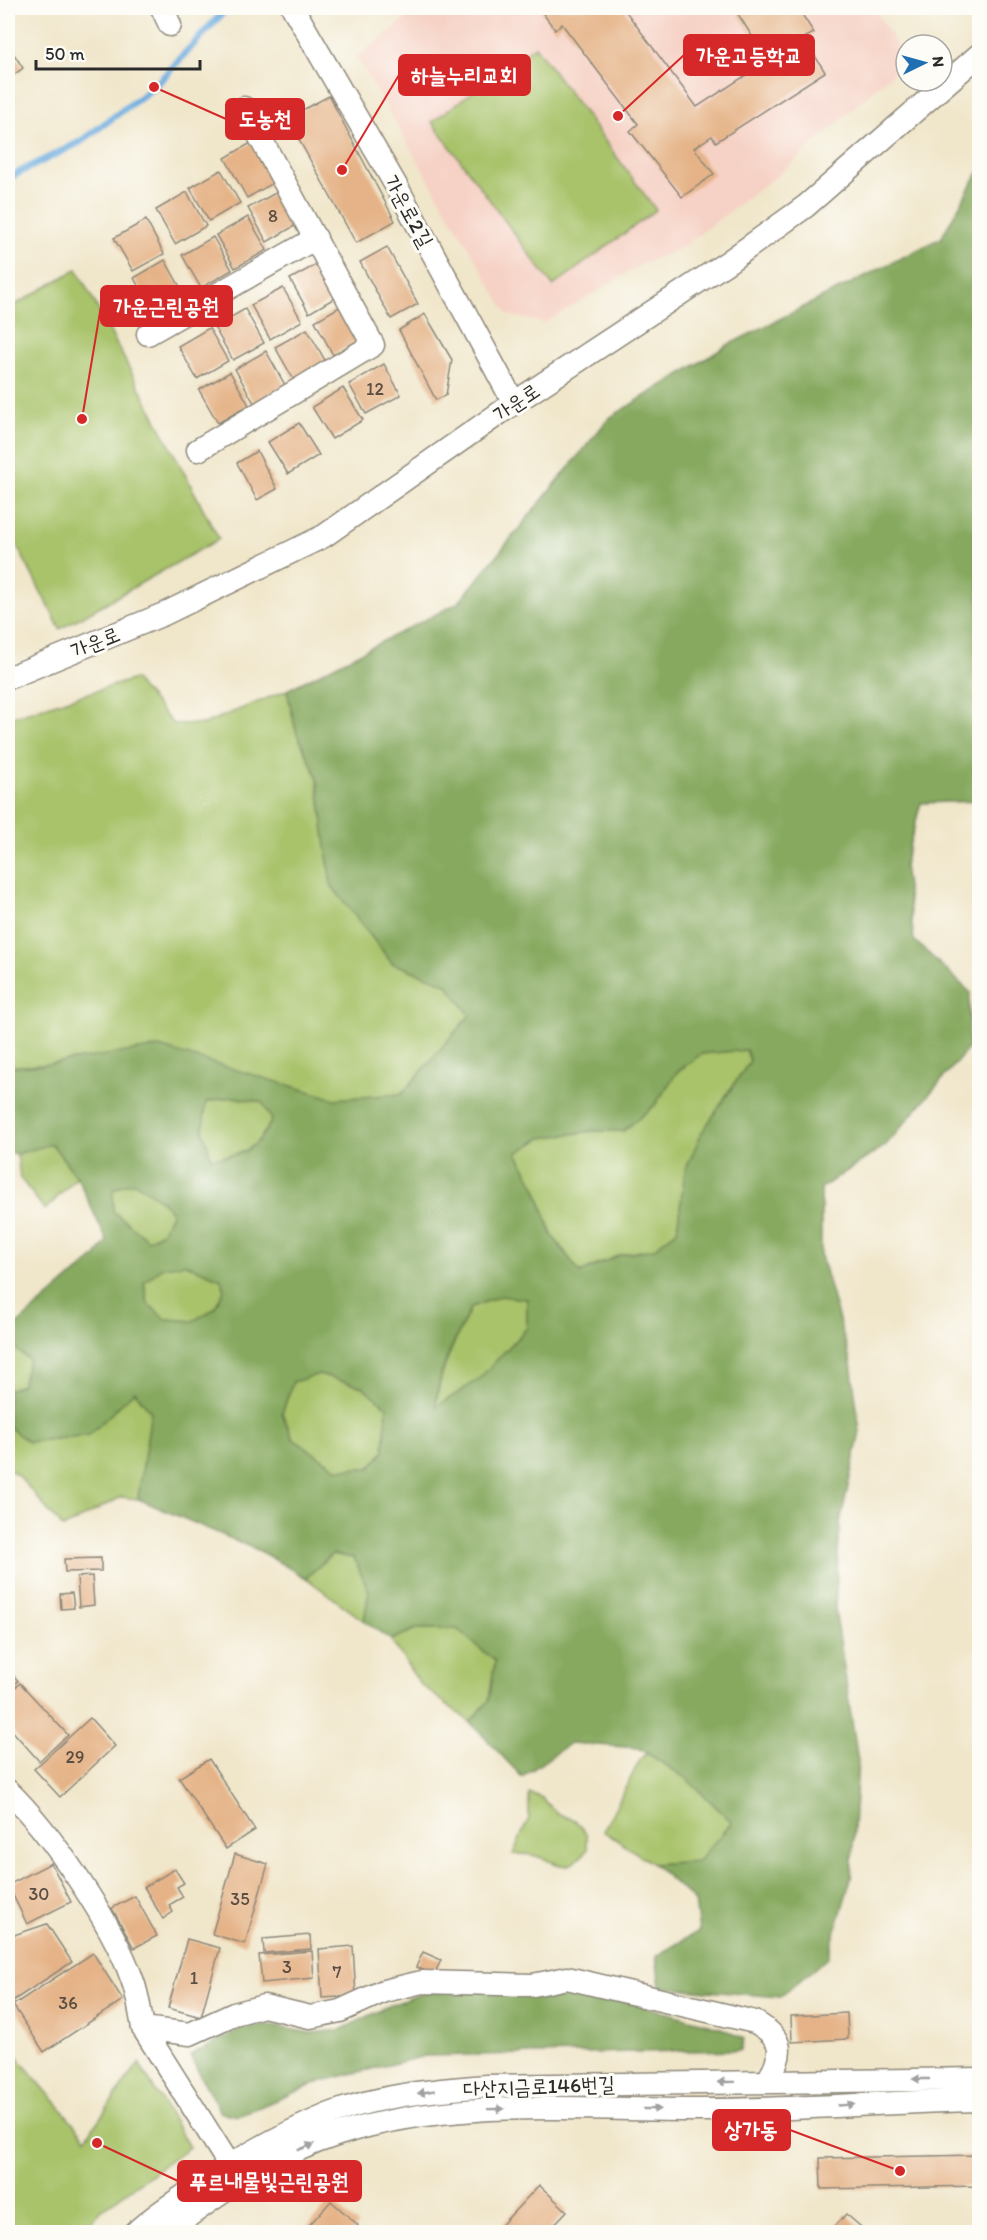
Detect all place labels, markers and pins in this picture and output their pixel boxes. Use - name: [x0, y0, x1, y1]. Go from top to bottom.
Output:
- callout: 가운고등학교: [684, 35, 814, 75]
- callout: 하늘누리교회: [399, 55, 530, 95]
- callout: 도농천: [226, 99, 304, 139]
- callout: 가운근린공원: [101, 286, 232, 326]
- callout: 상가동: [713, 2110, 790, 2150]
- callout: 푸르내물빛근린공원: [178, 2161, 361, 2201]

